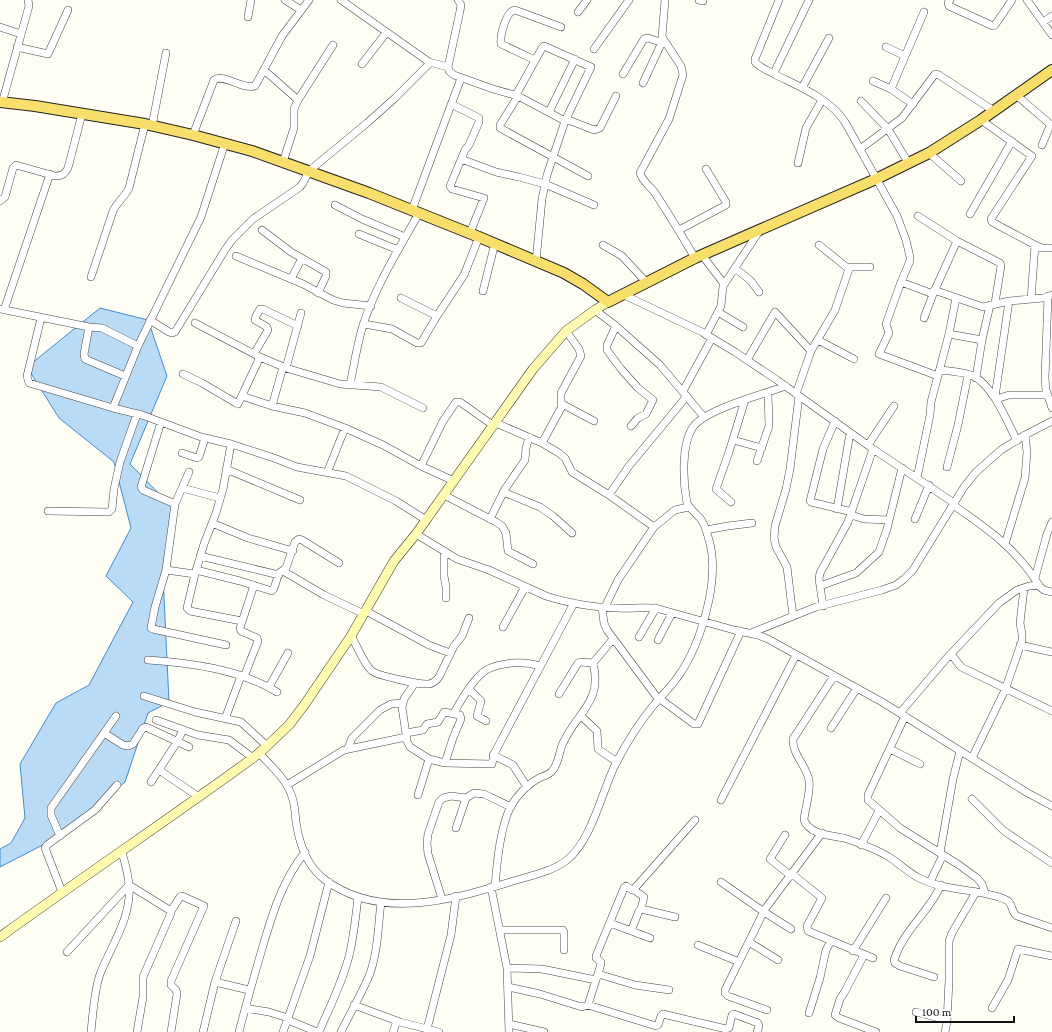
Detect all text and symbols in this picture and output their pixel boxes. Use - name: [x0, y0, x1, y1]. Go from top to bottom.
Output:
- scale bar: [916, 998, 1014, 1024]
- text: 100 m: [922, 1005, 952, 1019]

